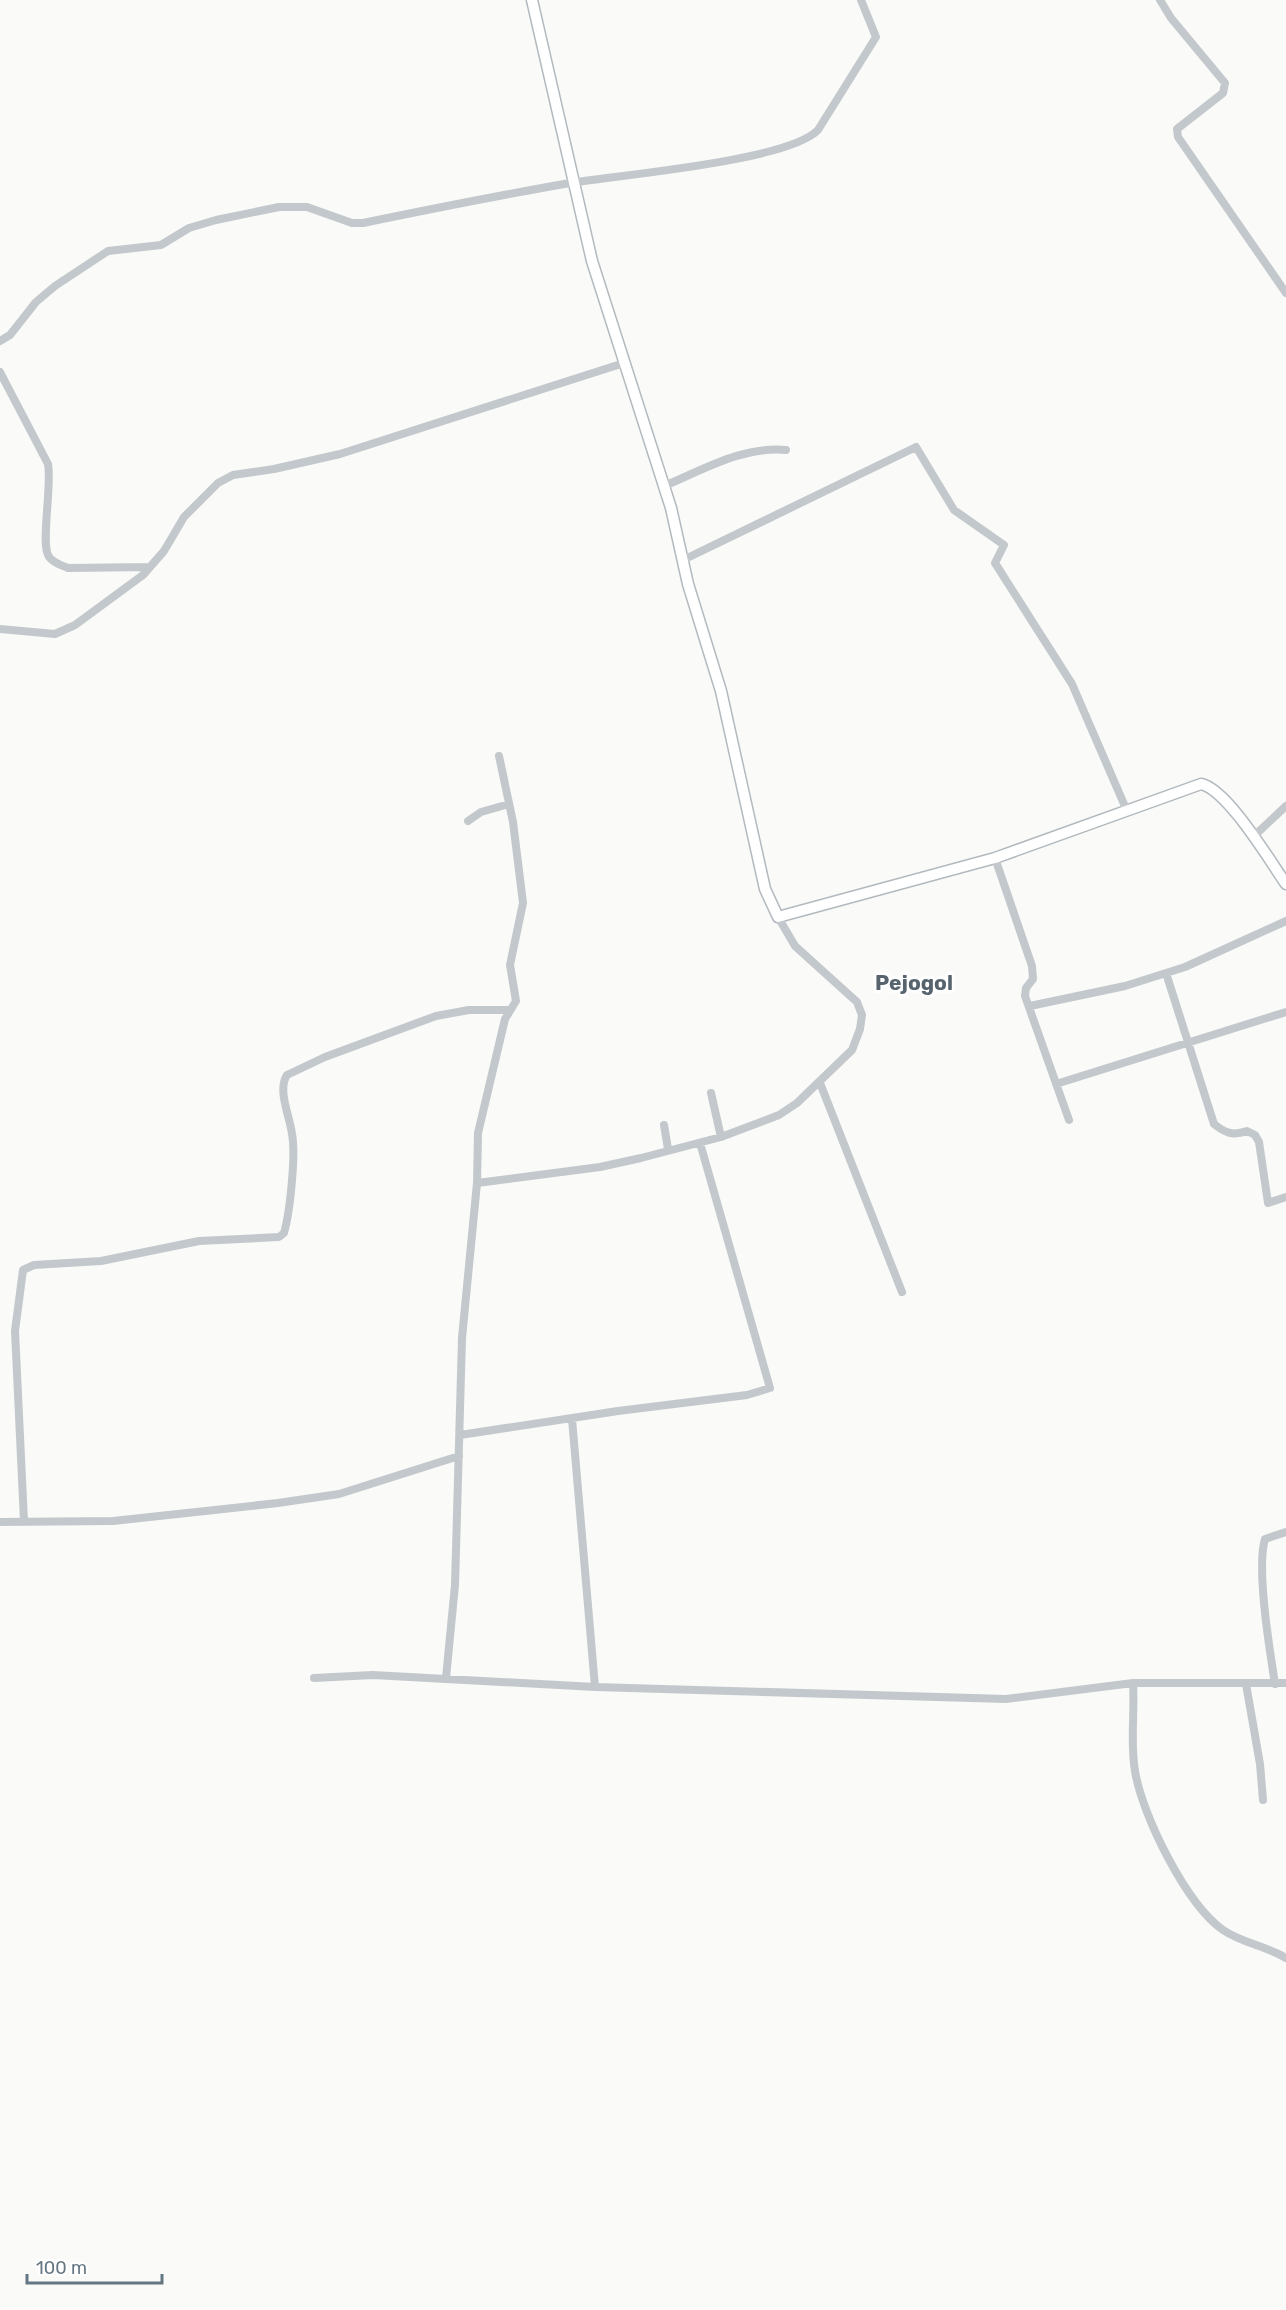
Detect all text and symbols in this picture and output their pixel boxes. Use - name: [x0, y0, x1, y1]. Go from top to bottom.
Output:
- district label: Pejogol: [875, 970, 953, 995]
- scale bar: [27, 2247, 162, 2285]
- text: 100 m: [36, 2257, 87, 2279]

